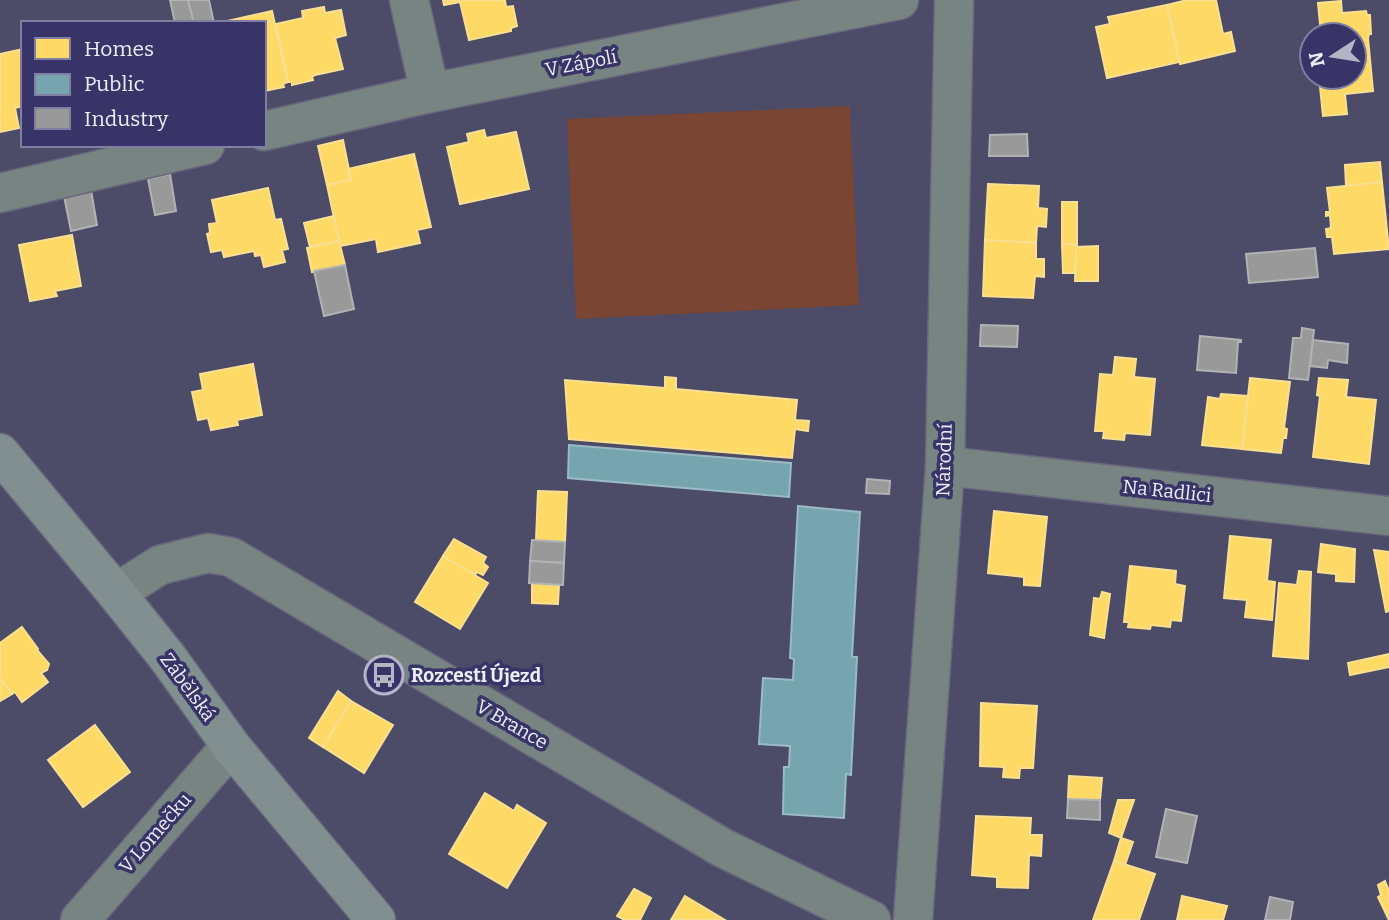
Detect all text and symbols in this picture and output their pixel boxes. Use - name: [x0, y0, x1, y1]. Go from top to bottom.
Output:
- legend: [21, 21, 266, 147]
- north arrow: [1298, 21, 1368, 91]
- text: Homes: [84, 36, 154, 62]
- street label: V Zápolí: [543, 45, 619, 81]
- text: N: [1304, 50, 1330, 69]
- text: Public: [84, 71, 145, 97]
- text: Industry: [84, 106, 169, 132]
- street label: Národní: [931, 423, 957, 497]
- street label: Na Radlici: [1122, 475, 1213, 507]
- street label: Zábělská: [156, 648, 221, 726]
- bus stop icon: Rozcestí Újezd: [363, 654, 405, 696]
- place label: Rozcestí Újezd: [411, 662, 542, 687]
- street label: V Brance: [472, 694, 552, 754]
- street label: V Lomečku: [114, 788, 196, 878]

